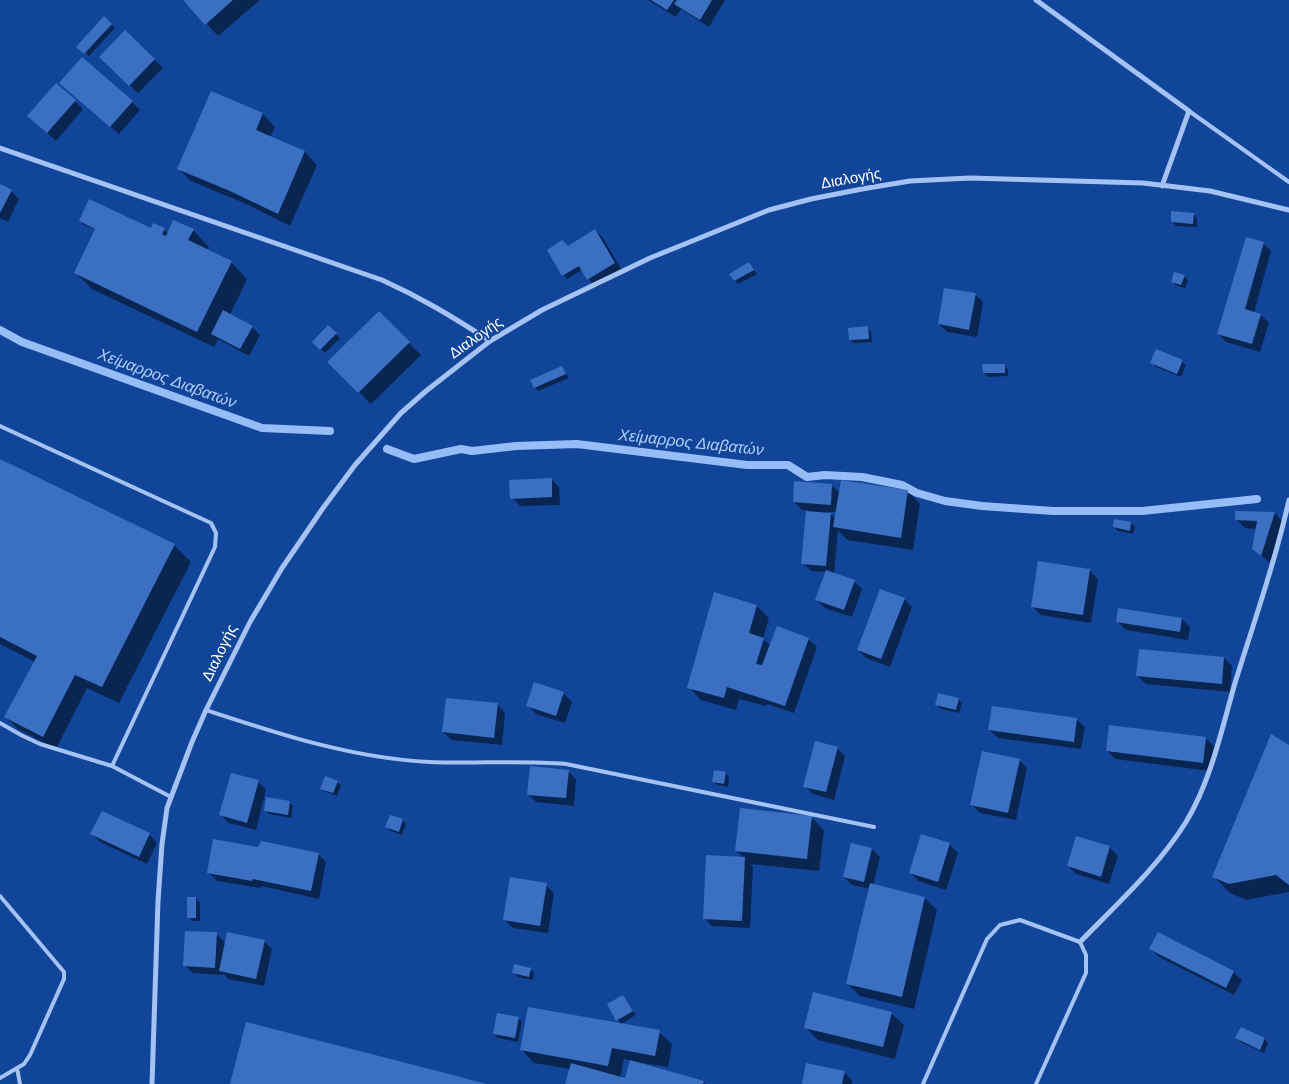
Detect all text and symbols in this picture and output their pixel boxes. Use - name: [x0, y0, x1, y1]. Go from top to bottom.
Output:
- street label: Διαλογής: [820, 165, 882, 193]
- street label: Διαλογής: [446, 313, 506, 363]
- water label: Χείμαρρος Διαβατών: [95, 345, 239, 413]
- water label: Χείμαρρος Διαβατών: [617, 426, 765, 460]
- street label: Διαλογής: [199, 622, 241, 684]

